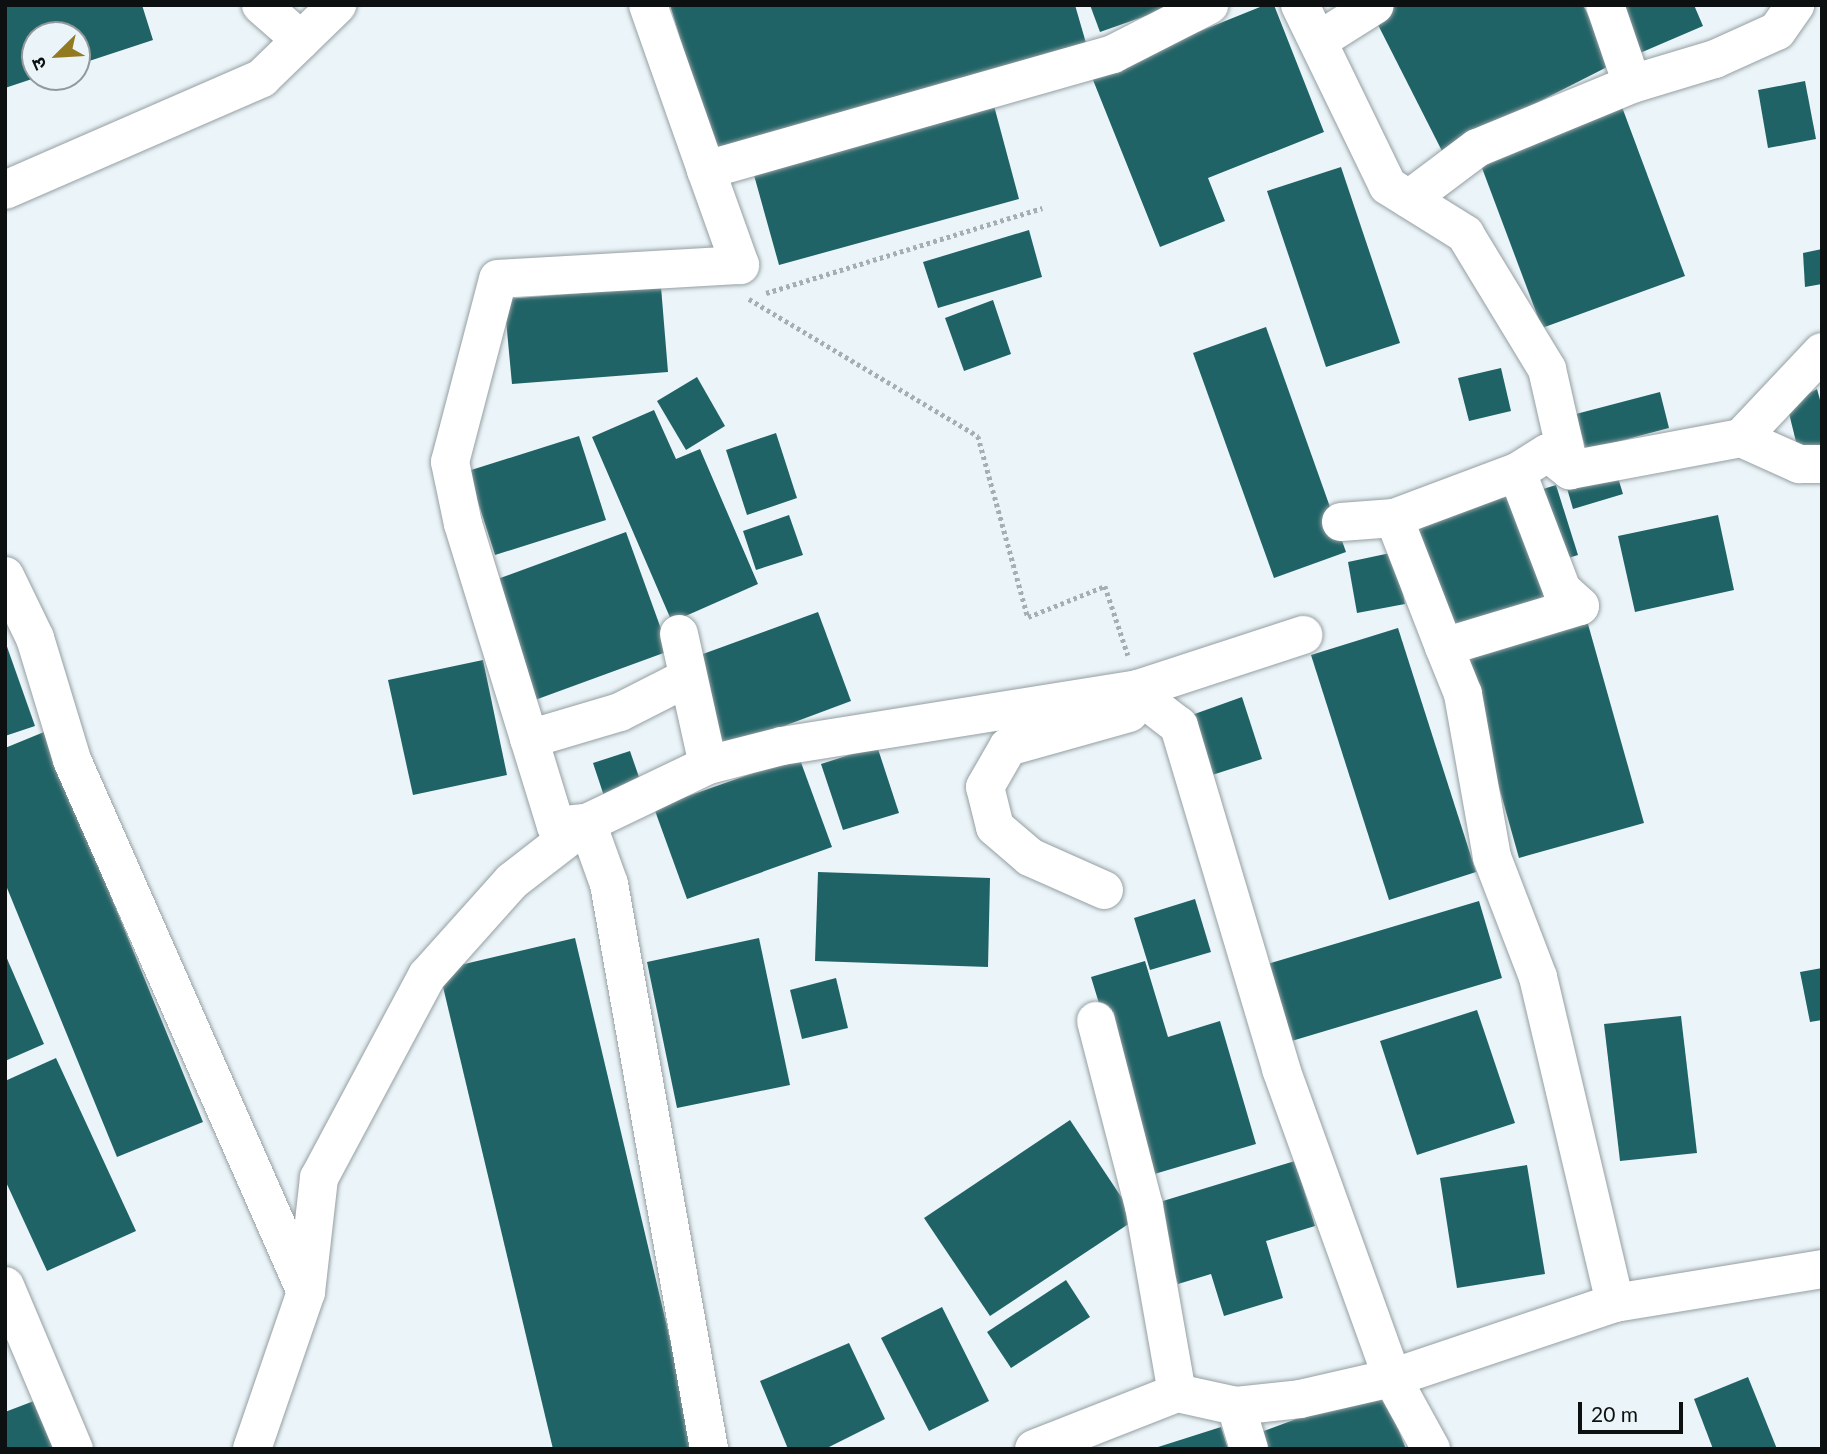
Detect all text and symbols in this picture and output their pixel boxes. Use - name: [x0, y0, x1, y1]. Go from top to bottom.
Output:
- north arrow: [21, 21, 91, 91]
- text: उ: [25, 54, 51, 74]
- scale bar: [1582, 1388, 1687, 1432]
- text: 20 m: [1591, 1401, 1638, 1426]

